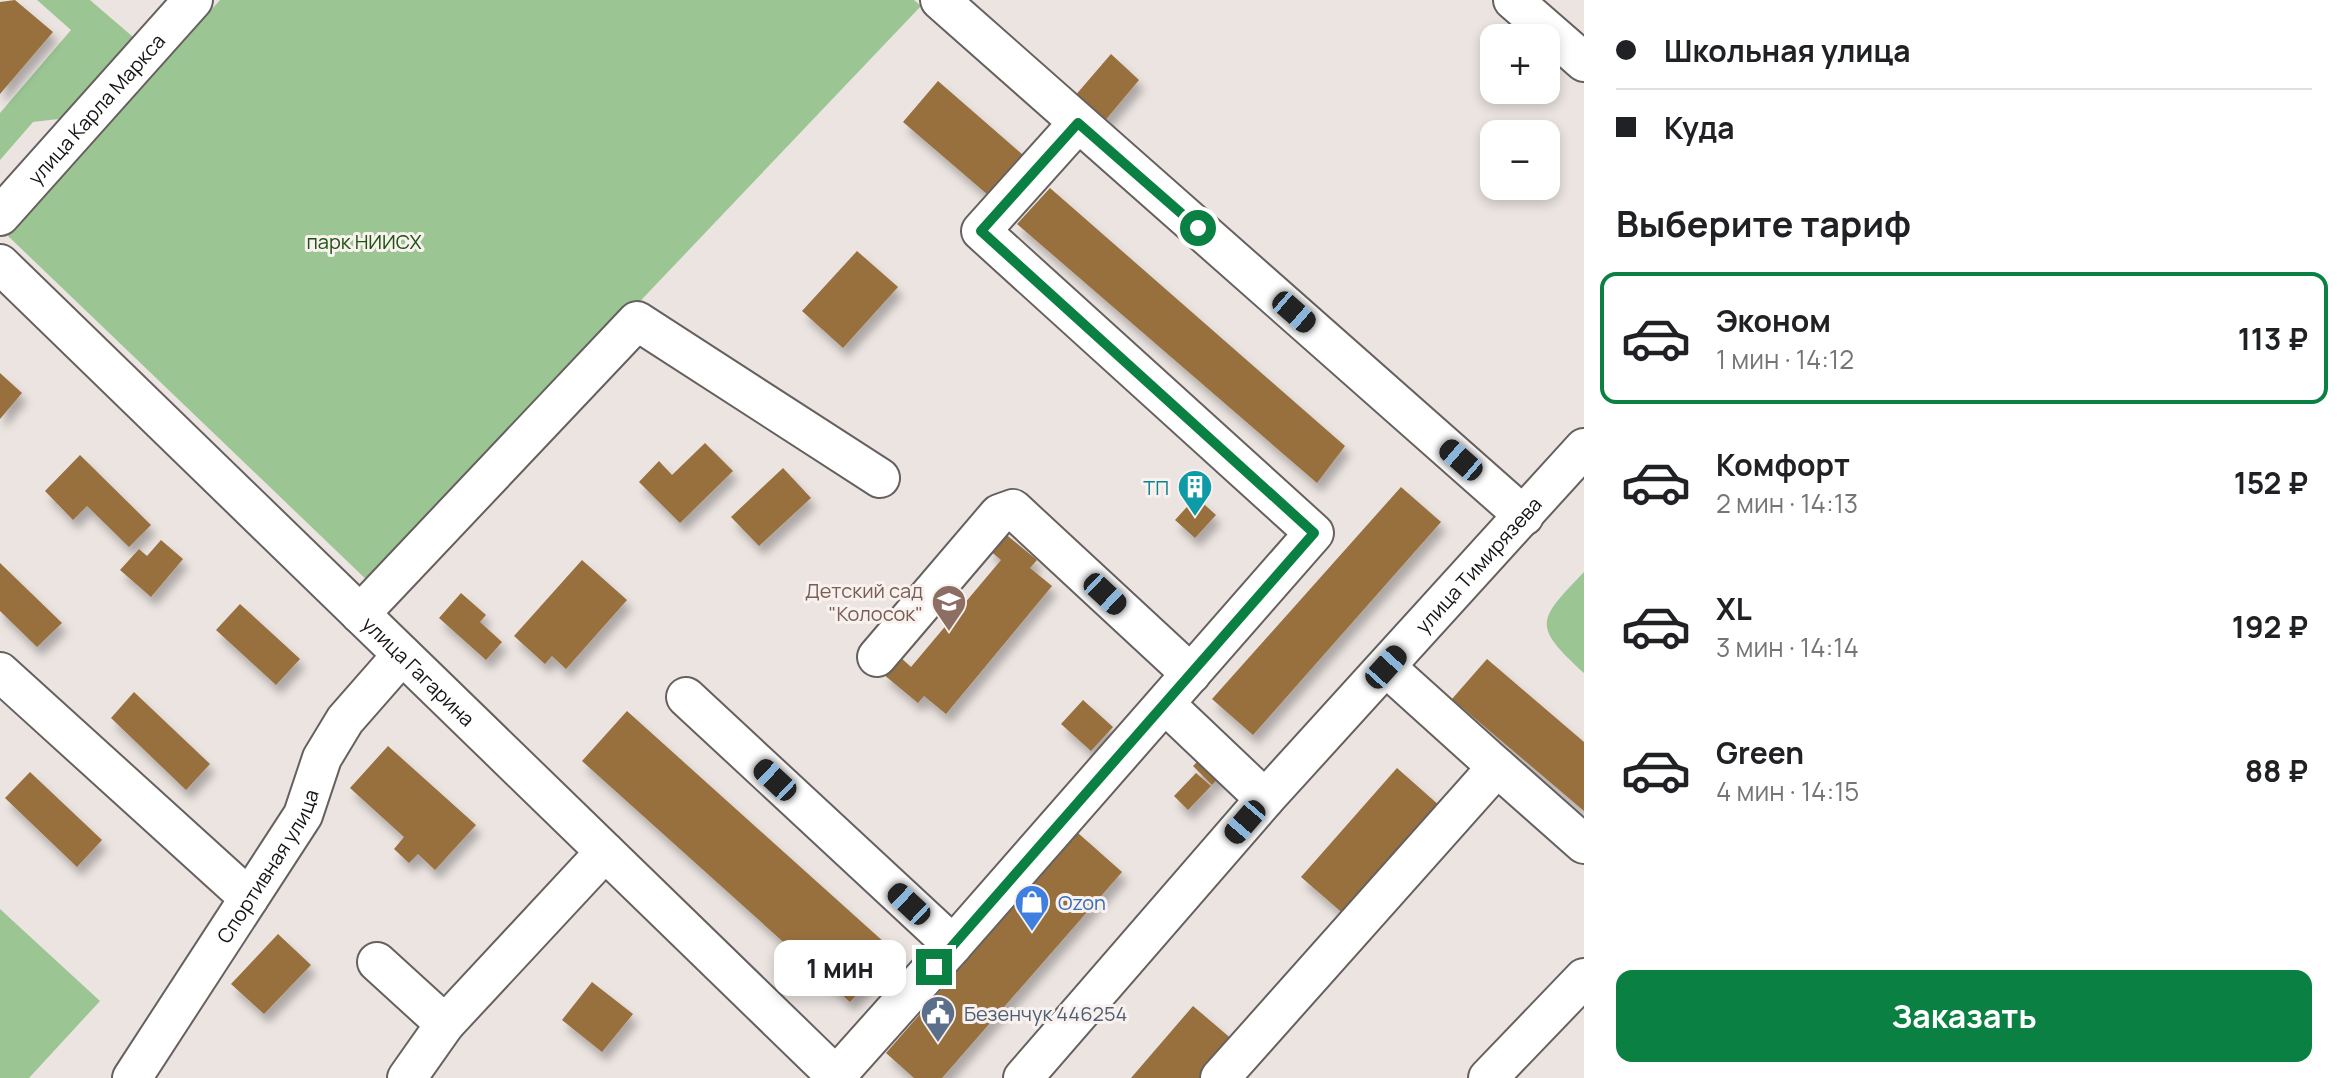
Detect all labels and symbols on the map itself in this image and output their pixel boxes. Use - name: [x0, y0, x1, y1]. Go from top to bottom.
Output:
- street label: улица Карла Маркса: [21, 27, 171, 190]
- route start: [1180, 210, 1216, 246]
- park label: парк НИИСХ: [306, 228, 422, 255]
- car: [1268, 287, 1320, 337]
- car: [1435, 435, 1487, 485]
- building icon: ТП: [1176, 468, 1214, 518]
- place label: ТП: [1143, 474, 1169, 501]
- street label: улица Тимирязева: [1409, 491, 1547, 639]
- car: [1079, 569, 1131, 619]
- place label: Детский сад "Колосок": [805, 577, 923, 627]
- school or university icon: Детский сад "Колосок": [930, 583, 968, 633]
- street label: улица Гагарина: [357, 610, 481, 732]
- car: [1361, 641, 1411, 693]
- car: [749, 755, 801, 805]
- street label: Спортивная улица: [210, 786, 324, 948]
- car: [1220, 796, 1270, 848]
- car: [883, 879, 935, 929]
- shop icon: Ozon: [1013, 883, 1051, 933]
- place label: Ozon: [1058, 889, 1106, 916]
- callout: 1 мин: [774, 939, 906, 995]
- route end: [916, 949, 952, 985]
- public building icon: Безенчук 446254: [919, 994, 957, 1044]
- place label: Безенчук 446254: [964, 1000, 1127, 1027]

